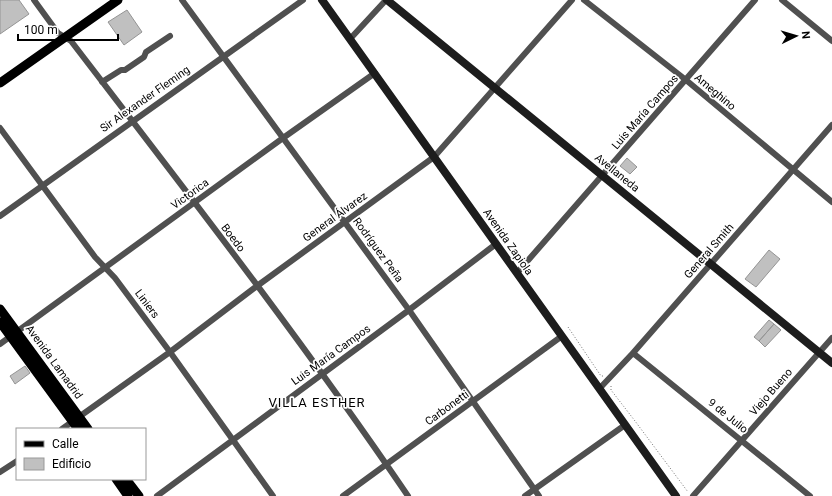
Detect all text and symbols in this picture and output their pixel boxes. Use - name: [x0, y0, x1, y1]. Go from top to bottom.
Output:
- scale bar: [18, 16, 118, 42]
- north arrow: [776, 16, 816, 56]
- text: 100 m: [24, 23, 58, 37]
- text: N: [799, 31, 812, 40]
- street label: Sir Alexander Fleming: [98, 63, 192, 135]
- street label: Ameghino: [692, 71, 738, 113]
- street label: Luis María Campos: [609, 72, 681, 152]
- street label: Avellaneda: [592, 151, 642, 195]
- street label: Victorica: [169, 176, 211, 212]
- street label: General Álvarez: [300, 189, 370, 245]
- street label: Avenida Zapiola: [480, 206, 536, 278]
- street label: Rodríguez Peña: [350, 215, 406, 285]
- street label: General Smith: [682, 221, 736, 281]
- street label: Boedo: [218, 222, 248, 254]
- street label: Liniers: [132, 287, 162, 321]
- street label: Luis María Campos: [289, 322, 373, 388]
- street label: Avenida Lamadrid: [23, 323, 85, 401]
- street label: Viejo Bueno: [747, 366, 795, 418]
- street label: Carbonetti: [423, 388, 471, 428]
- district label: VILLA ESTHER: [268, 395, 366, 410]
- street label: 9 de Julio: [705, 396, 751, 436]
- legend: [16, 428, 146, 480]
- text: Calle: [52, 437, 79, 451]
- text: Edificio: [52, 457, 91, 471]

